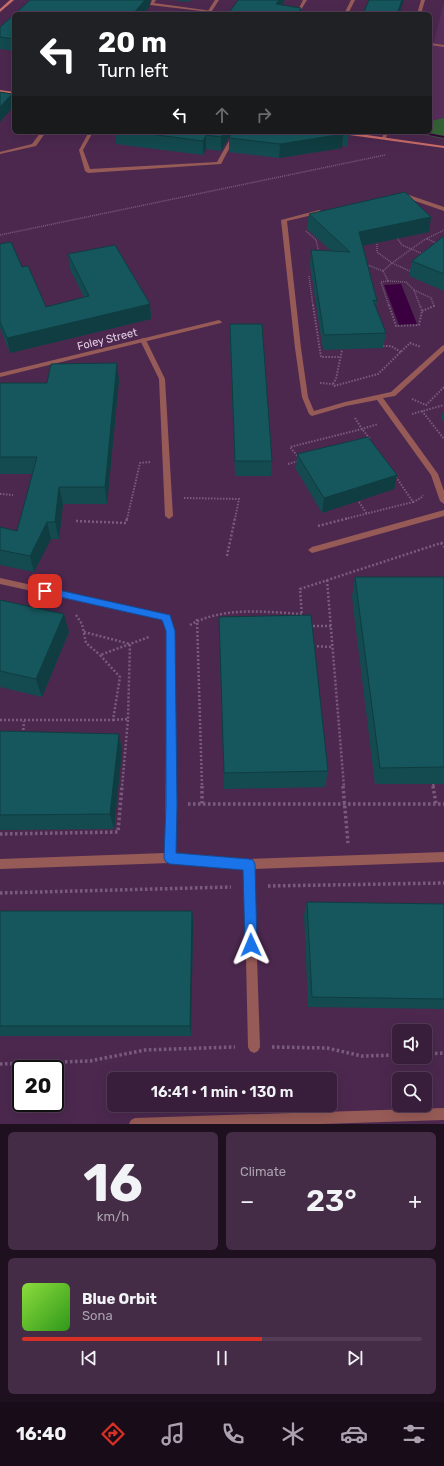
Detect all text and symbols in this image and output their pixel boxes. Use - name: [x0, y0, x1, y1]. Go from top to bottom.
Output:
- text: 20 m: [98, 26, 167, 59]
- icon: left: [32, 28, 84, 80]
- text: Turn left: [98, 60, 168, 82]
- icon: left: [169, 104, 191, 126]
- icon: ahead: [211, 104, 233, 126]
- icon: right: [253, 104, 275, 126]
- street label: Foley Street: [76, 326, 139, 353]
- pin: [28, 574, 62, 608]
- icon: arrive: [34, 580, 56, 602]
- position arrow: [230, 924, 272, 966]
- map controls: [392, 1024, 432, 1112]
- button: sound: [392, 1024, 432, 1064]
- speed limit sign: 20: [12, 1060, 64, 1112]
- button: search: [392, 1072, 432, 1112]
- text: 16:41 · 1 min · 130 m: [151, 1083, 293, 1101]
- text: 16: [83, 1152, 143, 1214]
- text: Climate: [240, 1164, 286, 1179]
- text: 23°: [306, 1183, 357, 1219]
- text: −: [240, 1188, 254, 1215]
- text: +: [408, 1188, 422, 1215]
- text: km/h: [97, 1209, 129, 1224]
- text: Blue Orbit: [82, 1290, 157, 1308]
- text: Sona: [82, 1308, 113, 1323]
- icon: previous: [78, 1347, 100, 1369]
- icon: pause: [211, 1347, 233, 1369]
- icon: next: [344, 1347, 366, 1369]
- icon: directions: [99, 1420, 127, 1448]
- icon: music: [159, 1420, 187, 1448]
- icon: phone: [219, 1420, 247, 1448]
- icon: climate: [279, 1420, 307, 1448]
- icon: car: [340, 1420, 368, 1448]
- icon: filters: [400, 1420, 428, 1448]
- text: 16:40: [16, 1423, 67, 1445]

